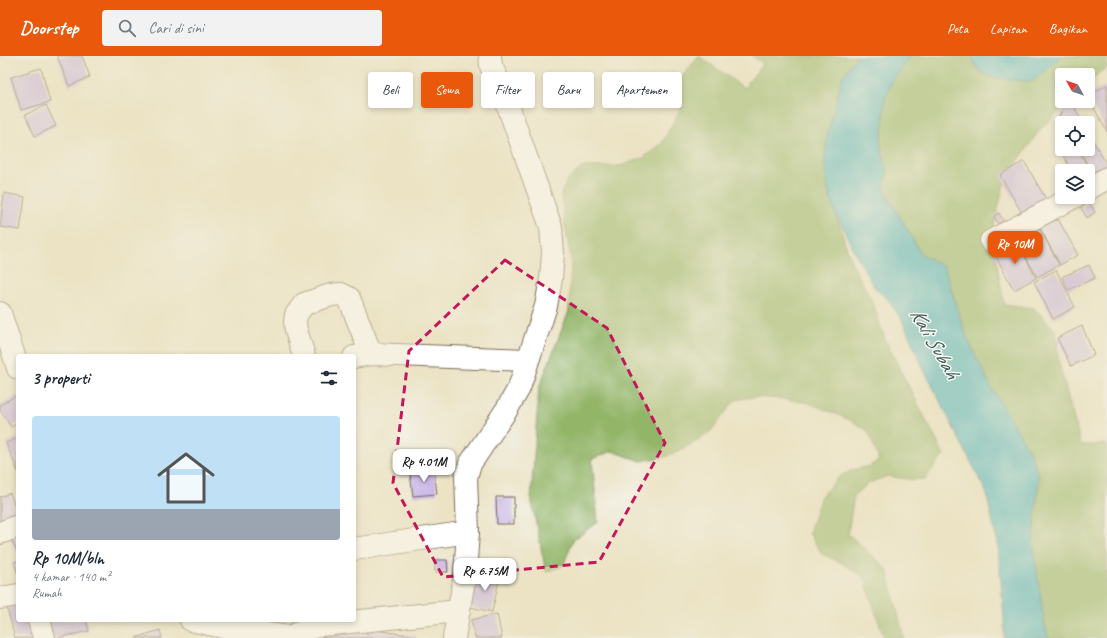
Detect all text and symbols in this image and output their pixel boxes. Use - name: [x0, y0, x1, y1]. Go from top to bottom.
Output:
- search box: [102, 10, 382, 46]
- text: Doorstep: [20, 16, 78, 40]
- icon: search: [116, 17, 138, 39]
- text: Cari di sini: [148, 19, 204, 38]
- text: Peta: [947, 20, 968, 37]
- text: Lapisan: [990, 20, 1027, 37]
- text: Bagikan: [1049, 20, 1087, 37]
- north arrow: [1055, 68, 1095, 108]
- map controls: [1055, 68, 1095, 204]
- chip: Beli: [368, 72, 413, 108]
- chip: Sewa: [421, 72, 473, 108]
- chip: Filter: [481, 72, 535, 108]
- chip: Baru: [543, 72, 594, 108]
- chip: Apartemen: [602, 72, 682, 108]
- button: locate: [1055, 116, 1095, 156]
- button: layers: [1055, 164, 1095, 204]
- pin: Rp 10M: [982, 231, 1048, 265]
- text: Rp 10M: [997, 236, 1033, 252]
- water label: Kali Subah: [904, 303, 966, 384]
- icon: filters: [318, 367, 340, 389]
- text: 3 properti: [32, 368, 90, 389]
- icon: home: [150, 442, 222, 514]
- pin: Rp 4.01M: [383, 449, 465, 483]
- text: Rp 4.01M: [402, 454, 447, 470]
- text: Rp 10M/bln: [32, 548, 104, 569]
- pin: Rp 6.75M: [444, 558, 526, 592]
- text: Rp 6.75M: [462, 563, 508, 579]
- text: 4 kamar · 140 m²: [32, 569, 110, 585]
- text: Rumah: [32, 585, 62, 601]

